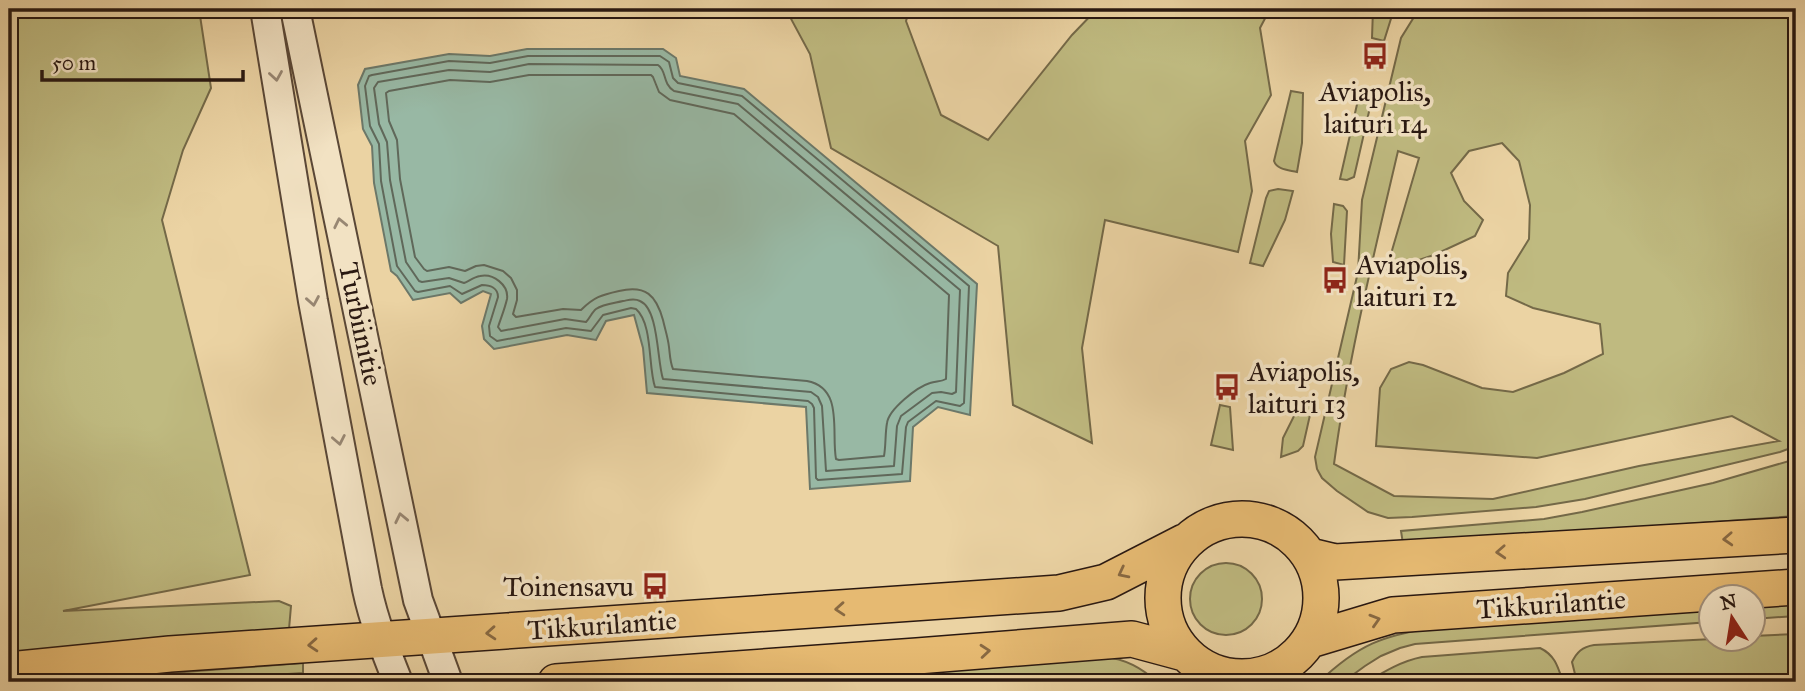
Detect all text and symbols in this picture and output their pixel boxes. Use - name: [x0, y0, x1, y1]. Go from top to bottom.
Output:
- scale bar: [42, 38, 243, 82]
- bus stop icon: Aviapolis, laituri 14: [1360, 41, 1390, 71]
- text: 50 m: [52, 50, 97, 76]
- one-way arrow: [268, 70, 283, 82]
- place label: Aviapolis, laituri 14: [1318, 74, 1431, 141]
- one-way arrow: [333, 217, 348, 229]
- place label: Aviapolis, laituri 12: [1355, 247, 1468, 314]
- street label: Turbiinitie: [331, 259, 391, 389]
- bus stop icon: Aviapolis, laituri 12: [1320, 265, 1350, 295]
- one-way arrow: [305, 295, 320, 307]
- place label: Aviapolis, laituri 13: [1247, 354, 1360, 421]
- bus stop icon: Aviapolis, laituri 13: [1212, 372, 1242, 402]
- one-way arrow: [331, 434, 346, 446]
- one-way arrow: [395, 512, 410, 524]
- one-way arrow: [1722, 531, 1733, 546]
- one-way arrow: [1495, 544, 1506, 559]
- one-way arrow: [1118, 565, 1131, 579]
- place label: Toinensavu: [503, 569, 634, 604]
- bus stop icon: Toinensavu: [640, 571, 670, 601]
- street label: Tikkurilantie: [1475, 581, 1627, 627]
- north arrow: [1696, 582, 1766, 652]
- text: N: [1718, 589, 1739, 615]
- one-way arrow: [834, 601, 845, 616]
- street label: Tikkurilantie: [526, 602, 678, 648]
- one-way arrow: [1369, 613, 1381, 628]
- one-way arrow: [485, 625, 496, 640]
- one-way arrow: [308, 637, 319, 652]
- one-way arrow: [980, 644, 991, 659]

